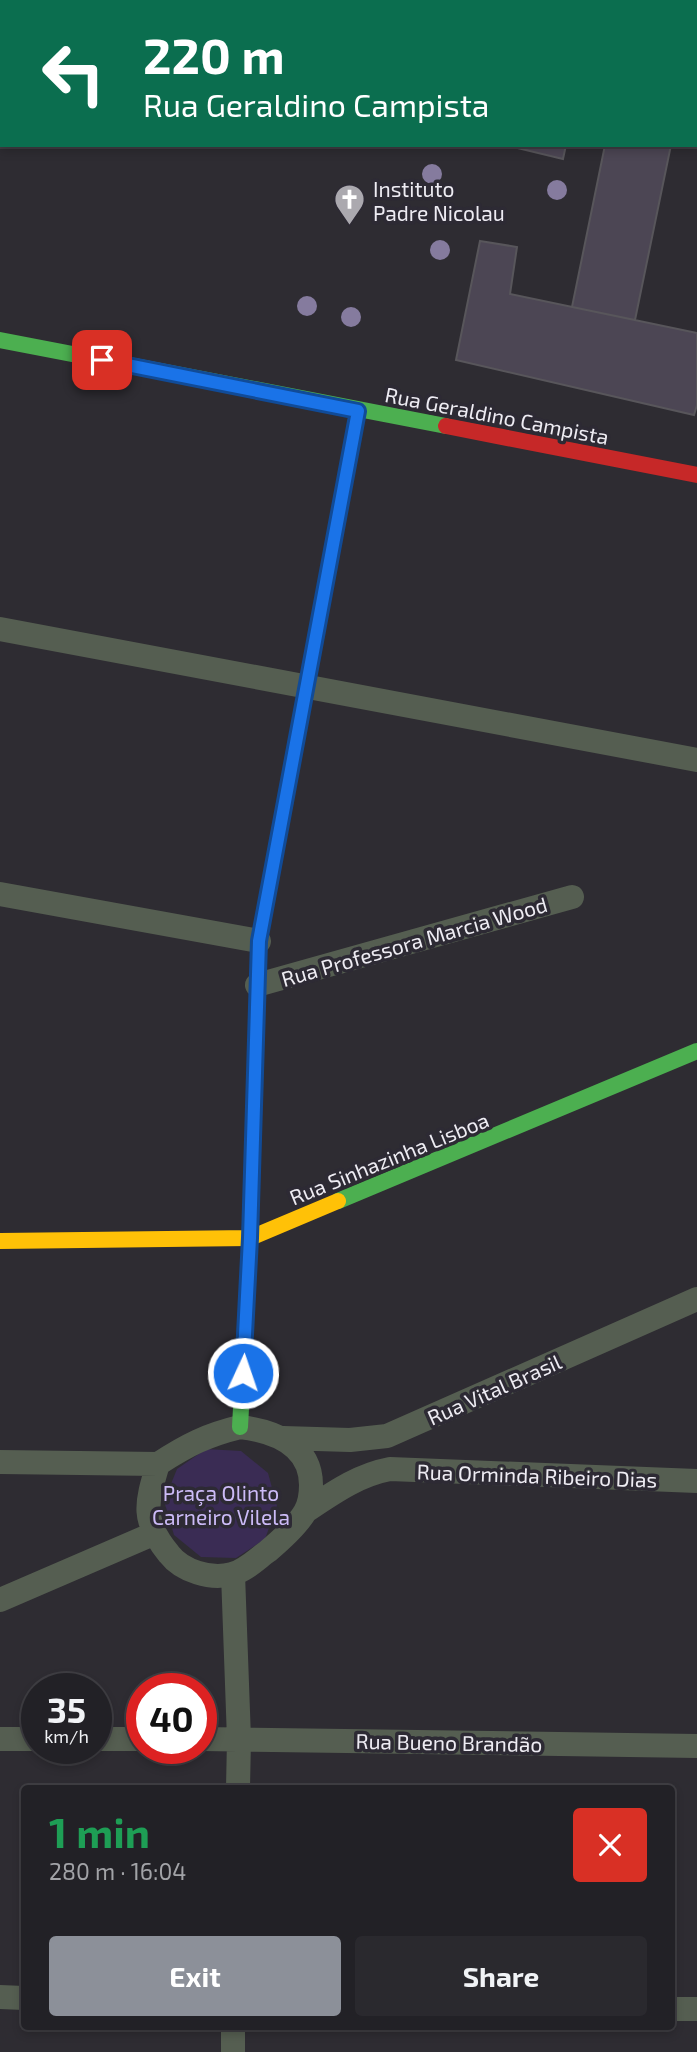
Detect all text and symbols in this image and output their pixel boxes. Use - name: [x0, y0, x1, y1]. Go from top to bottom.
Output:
- text: 220 m: [143, 25, 285, 84]
- icon: left: [28, 28, 119, 119]
- text: Rua Geraldino Campista: [143, 85, 489, 123]
- place label: Instituto Padre Nicolau: [373, 176, 505, 225]
- church icon: Instituto Padre Nicolau: [333, 183, 367, 227]
- pin: [72, 330, 132, 390]
- icon: arrive: [83, 341, 121, 379]
- street label: Rua Geraldino Campista: [383, 381, 611, 449]
- street label: Rua Professora Marcia Wood: [278, 891, 550, 991]
- street label: Rua Sinhazinha Lisboa: [286, 1107, 492, 1209]
- position arrow: [206, 1336, 280, 1410]
- street label: Rua Vital Brasil: [423, 1348, 565, 1430]
- street label: Rua Orminda Ribeiro Dias: [416, 1458, 658, 1492]
- park label: Praça Olinto Carneiro Vilela: [152, 1480, 290, 1529]
- speed limit sign: 40: [126, 1673, 217, 1764]
- text: 35: [47, 1688, 86, 1730]
- text: km/h: [44, 1725, 89, 1747]
- street label: Rua Bueno Brandão: [355, 1728, 543, 1756]
- text: 1 min: [49, 1806, 150, 1856]
- button: close: [573, 1808, 647, 1882]
- text: 280 m · 16:04: [49, 1857, 186, 1885]
- button: Exit: [49, 1936, 341, 2016]
- button: Share: [355, 1936, 647, 2016]

